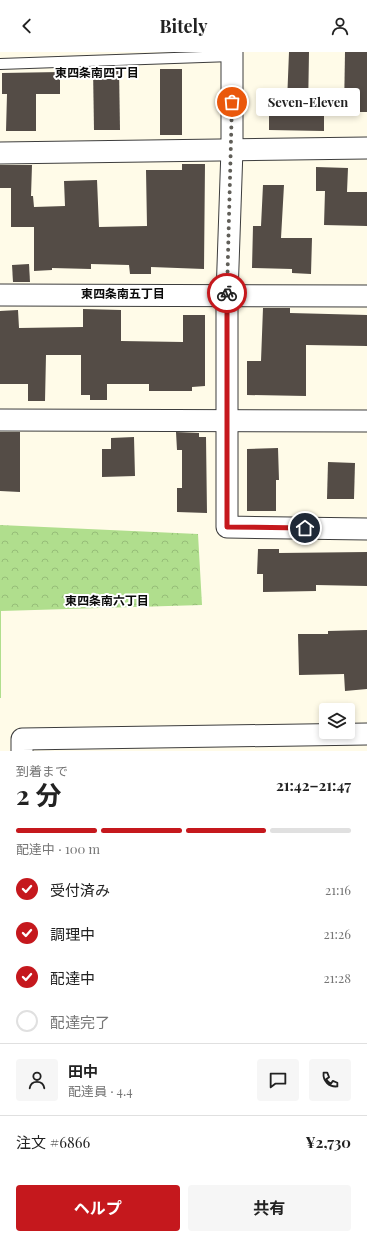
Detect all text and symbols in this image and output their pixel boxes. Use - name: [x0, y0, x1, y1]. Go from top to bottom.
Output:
- text: Bitely: [159, 14, 208, 38]
- icon: back: [16, 15, 38, 37]
- icon: person: [329, 15, 351, 37]
- district label: 東四条南四丁目: [55, 64, 139, 80]
- pin: [215, 85, 249, 119]
- callout: Seven-Eleven: [256, 88, 360, 116]
- icon: bag: [221, 91, 243, 113]
- text: Seven-Eleven: [268, 93, 348, 110]
- courier: [207, 273, 247, 313]
- icon: bike: [216, 282, 238, 304]
- district label: 東四条南五丁目: [81, 285, 165, 301]
- pin: [288, 511, 322, 545]
- icon: home: [294, 517, 316, 539]
- district label: 東四条南六丁目: [65, 592, 149, 608]
- map controls: [319, 703, 355, 739]
- button: layers: [319, 703, 355, 739]
- text: 到着まで: [16, 762, 68, 779]
- text: 21:42–21:47: [276, 775, 351, 795]
- text: 2 分: [16, 777, 61, 812]
- text: 配達中 · 100 m: [16, 840, 100, 857]
- icon: check: [16, 878, 38, 900]
- text: 受付済み: [50, 880, 110, 900]
- text: 21:16: [325, 881, 351, 898]
- icon: check: [16, 922, 38, 944]
- text: 調理中: [50, 924, 95, 944]
- text: 21:26: [324, 925, 351, 942]
- icon: check: [16, 966, 38, 988]
- text: 配達中: [50, 968, 95, 988]
- text: 21:28: [324, 969, 351, 986]
- text: 配達完了: [50, 1012, 110, 1032]
- button: person: [16, 1059, 58, 1101]
- button: chat: [257, 1059, 299, 1101]
- button: phone: [309, 1059, 351, 1101]
- text: 田中: [68, 1061, 98, 1081]
- text: 配達員 · 4.4: [68, 1082, 133, 1099]
- text: 注文 #6866: [16, 1132, 90, 1152]
- text: ¥2,730: [305, 1132, 351, 1152]
- button: ヘルプ: [16, 1185, 180, 1231]
- button: 共有: [188, 1185, 351, 1231]

